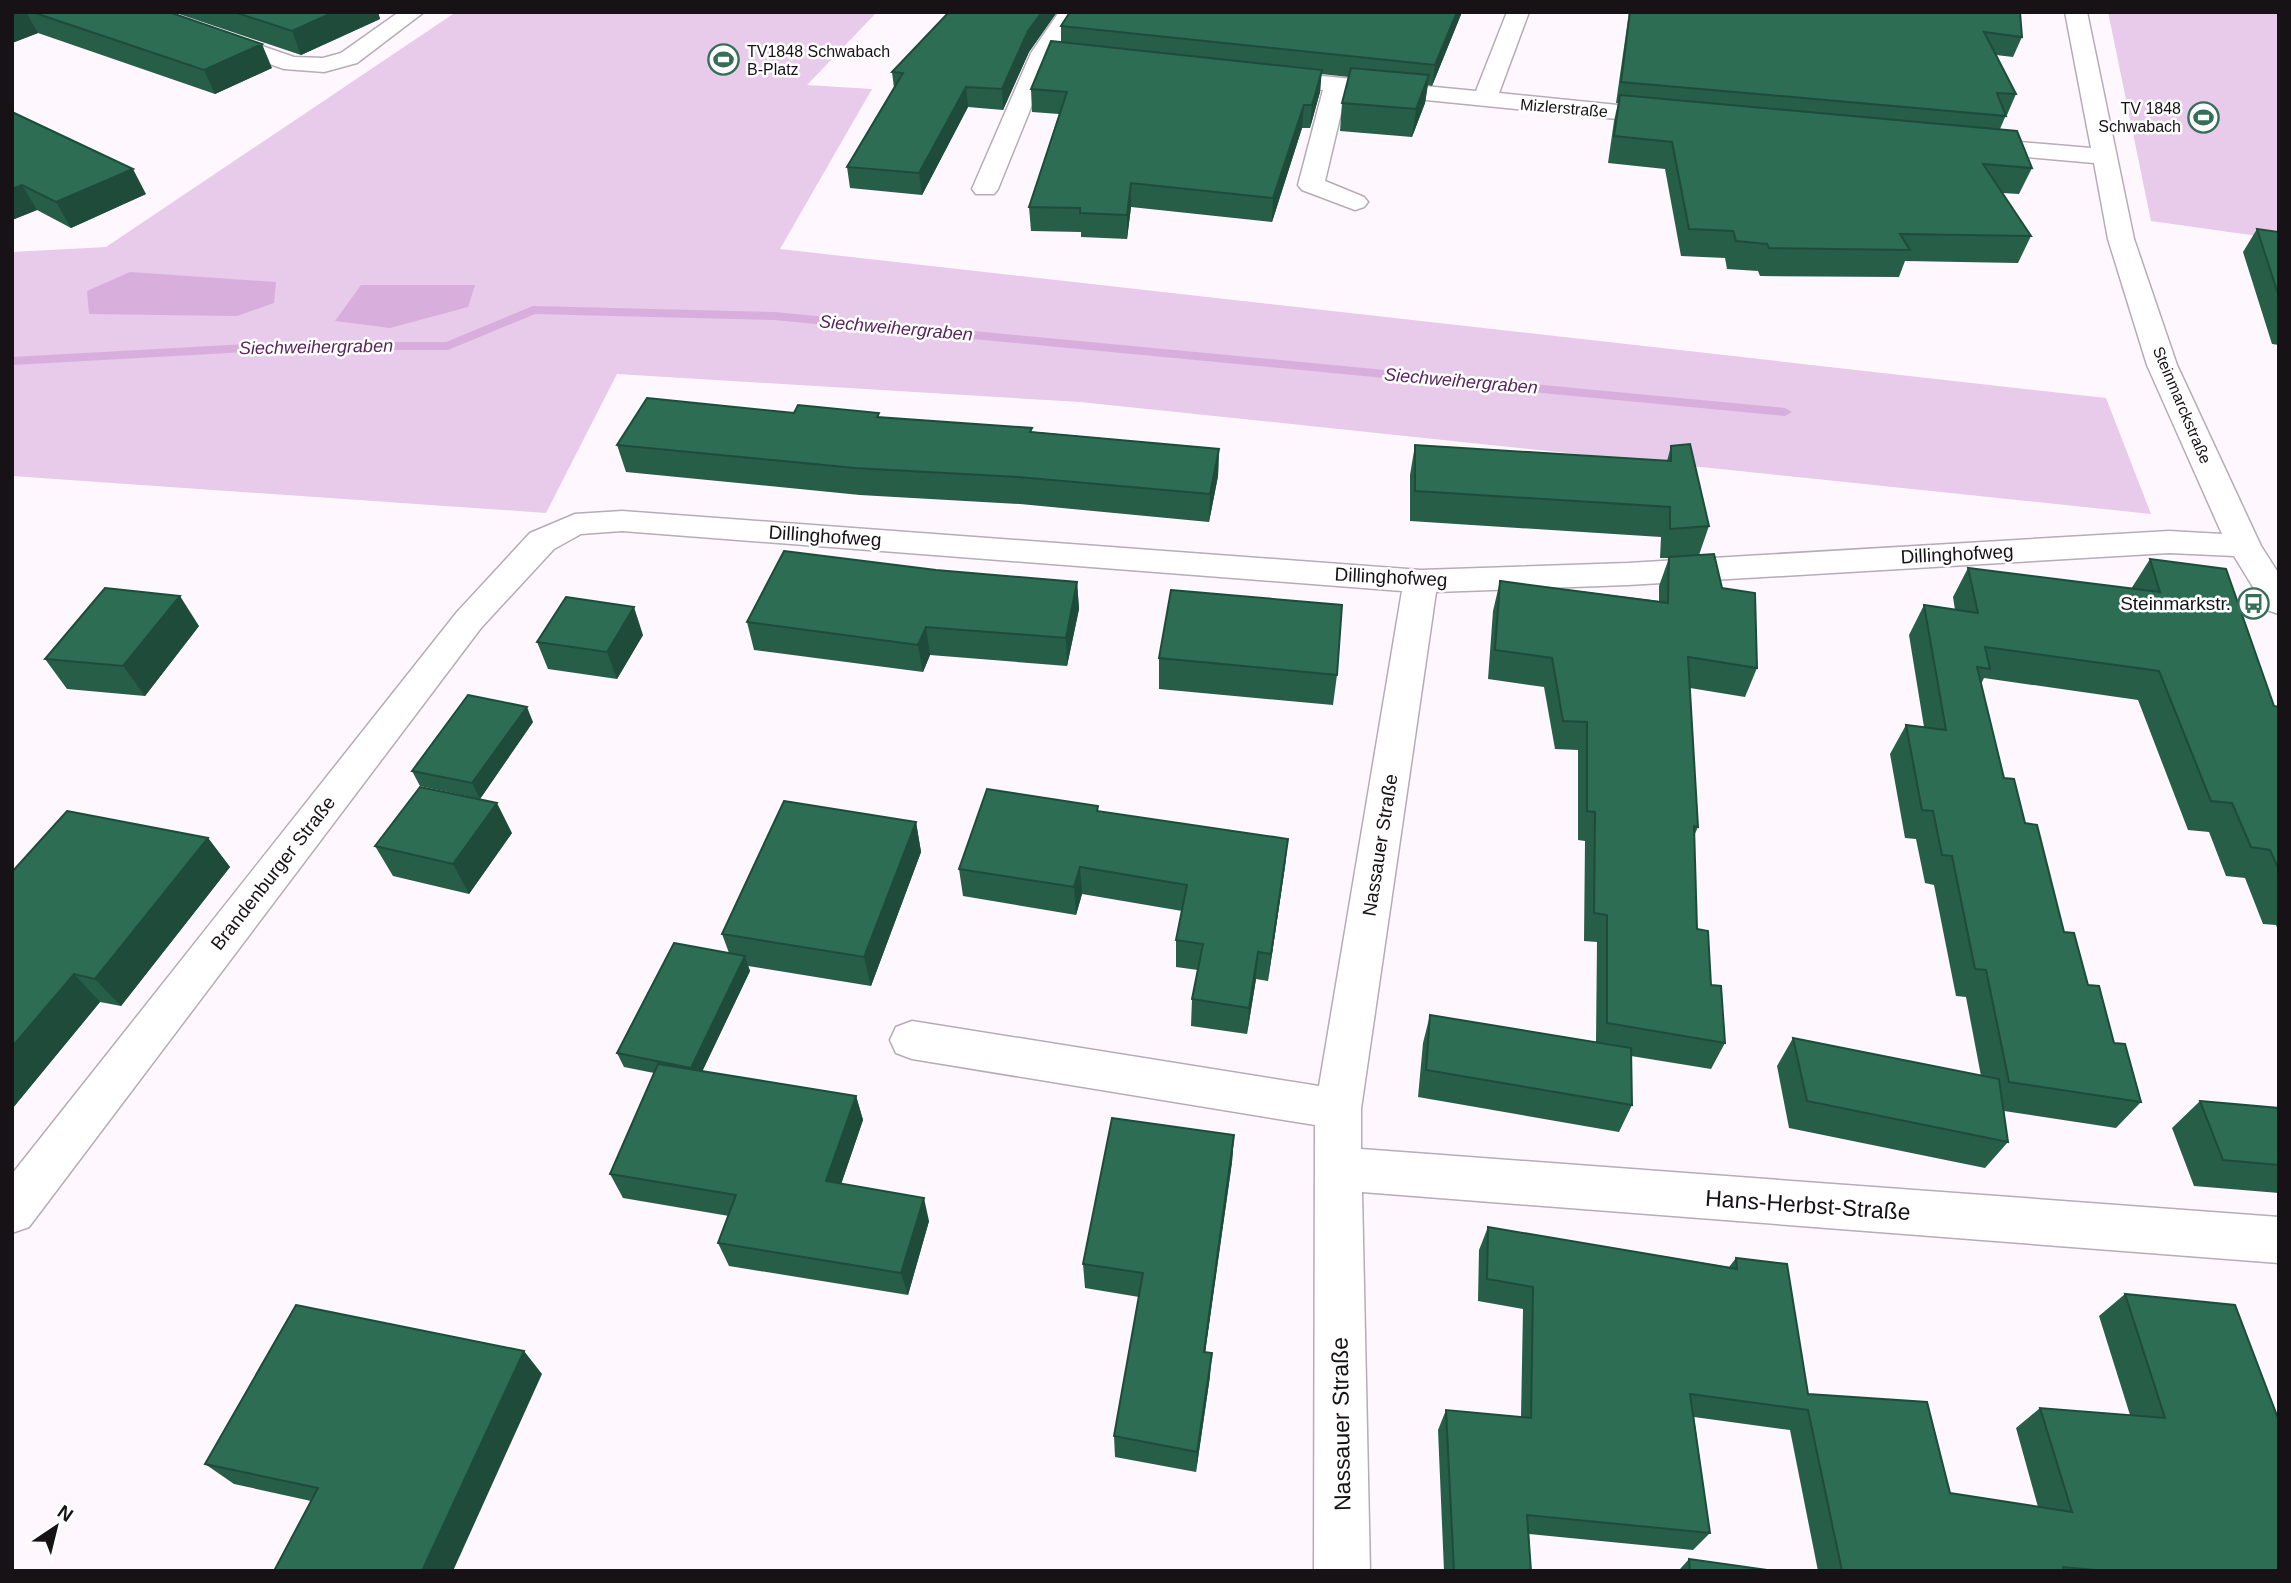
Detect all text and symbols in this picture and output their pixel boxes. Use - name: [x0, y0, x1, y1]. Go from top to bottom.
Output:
- sports icon: TV1848 Schwabach B-Platz: [707, 43, 741, 77]
- place label: TV1848 Schwabach B-Platz: [747, 43, 890, 78]
- street label: Mizlerstraße: [1519, 96, 1609, 120]
- place label: TV 1848 Schwabach: [2098, 100, 2181, 135]
- sports icon: TV 1848 Schwabach: [2187, 100, 2221, 134]
- water label: Siechweihergraben: [818, 311, 974, 345]
- water label: Siechweihergraben: [239, 336, 393, 358]
- street label: Steinmarckstraße: [2150, 344, 2214, 466]
- water label: Siechweihergraben: [1383, 364, 1539, 398]
- street label: Dillinghofweg: [768, 522, 882, 550]
- street label: Dillinghofweg: [1900, 541, 2014, 567]
- street label: Dillinghofweg: [1334, 564, 1448, 590]
- bus stop icon: Steinmarkstr.: [2237, 586, 2271, 620]
- place label: Steinmarkstr.: [2120, 593, 2231, 614]
- street label: Nassauer Straße: [1358, 772, 1402, 918]
- street label: Brandenburger Straße: [207, 792, 339, 954]
- street label: Hans-Herbst-Straße: [1704, 1185, 1912, 1225]
- street label: Nassauer Straße: [1326, 1337, 1356, 1511]
- north arrow: [21, 1492, 91, 1562]
- text: N: [54, 1501, 77, 1526]

